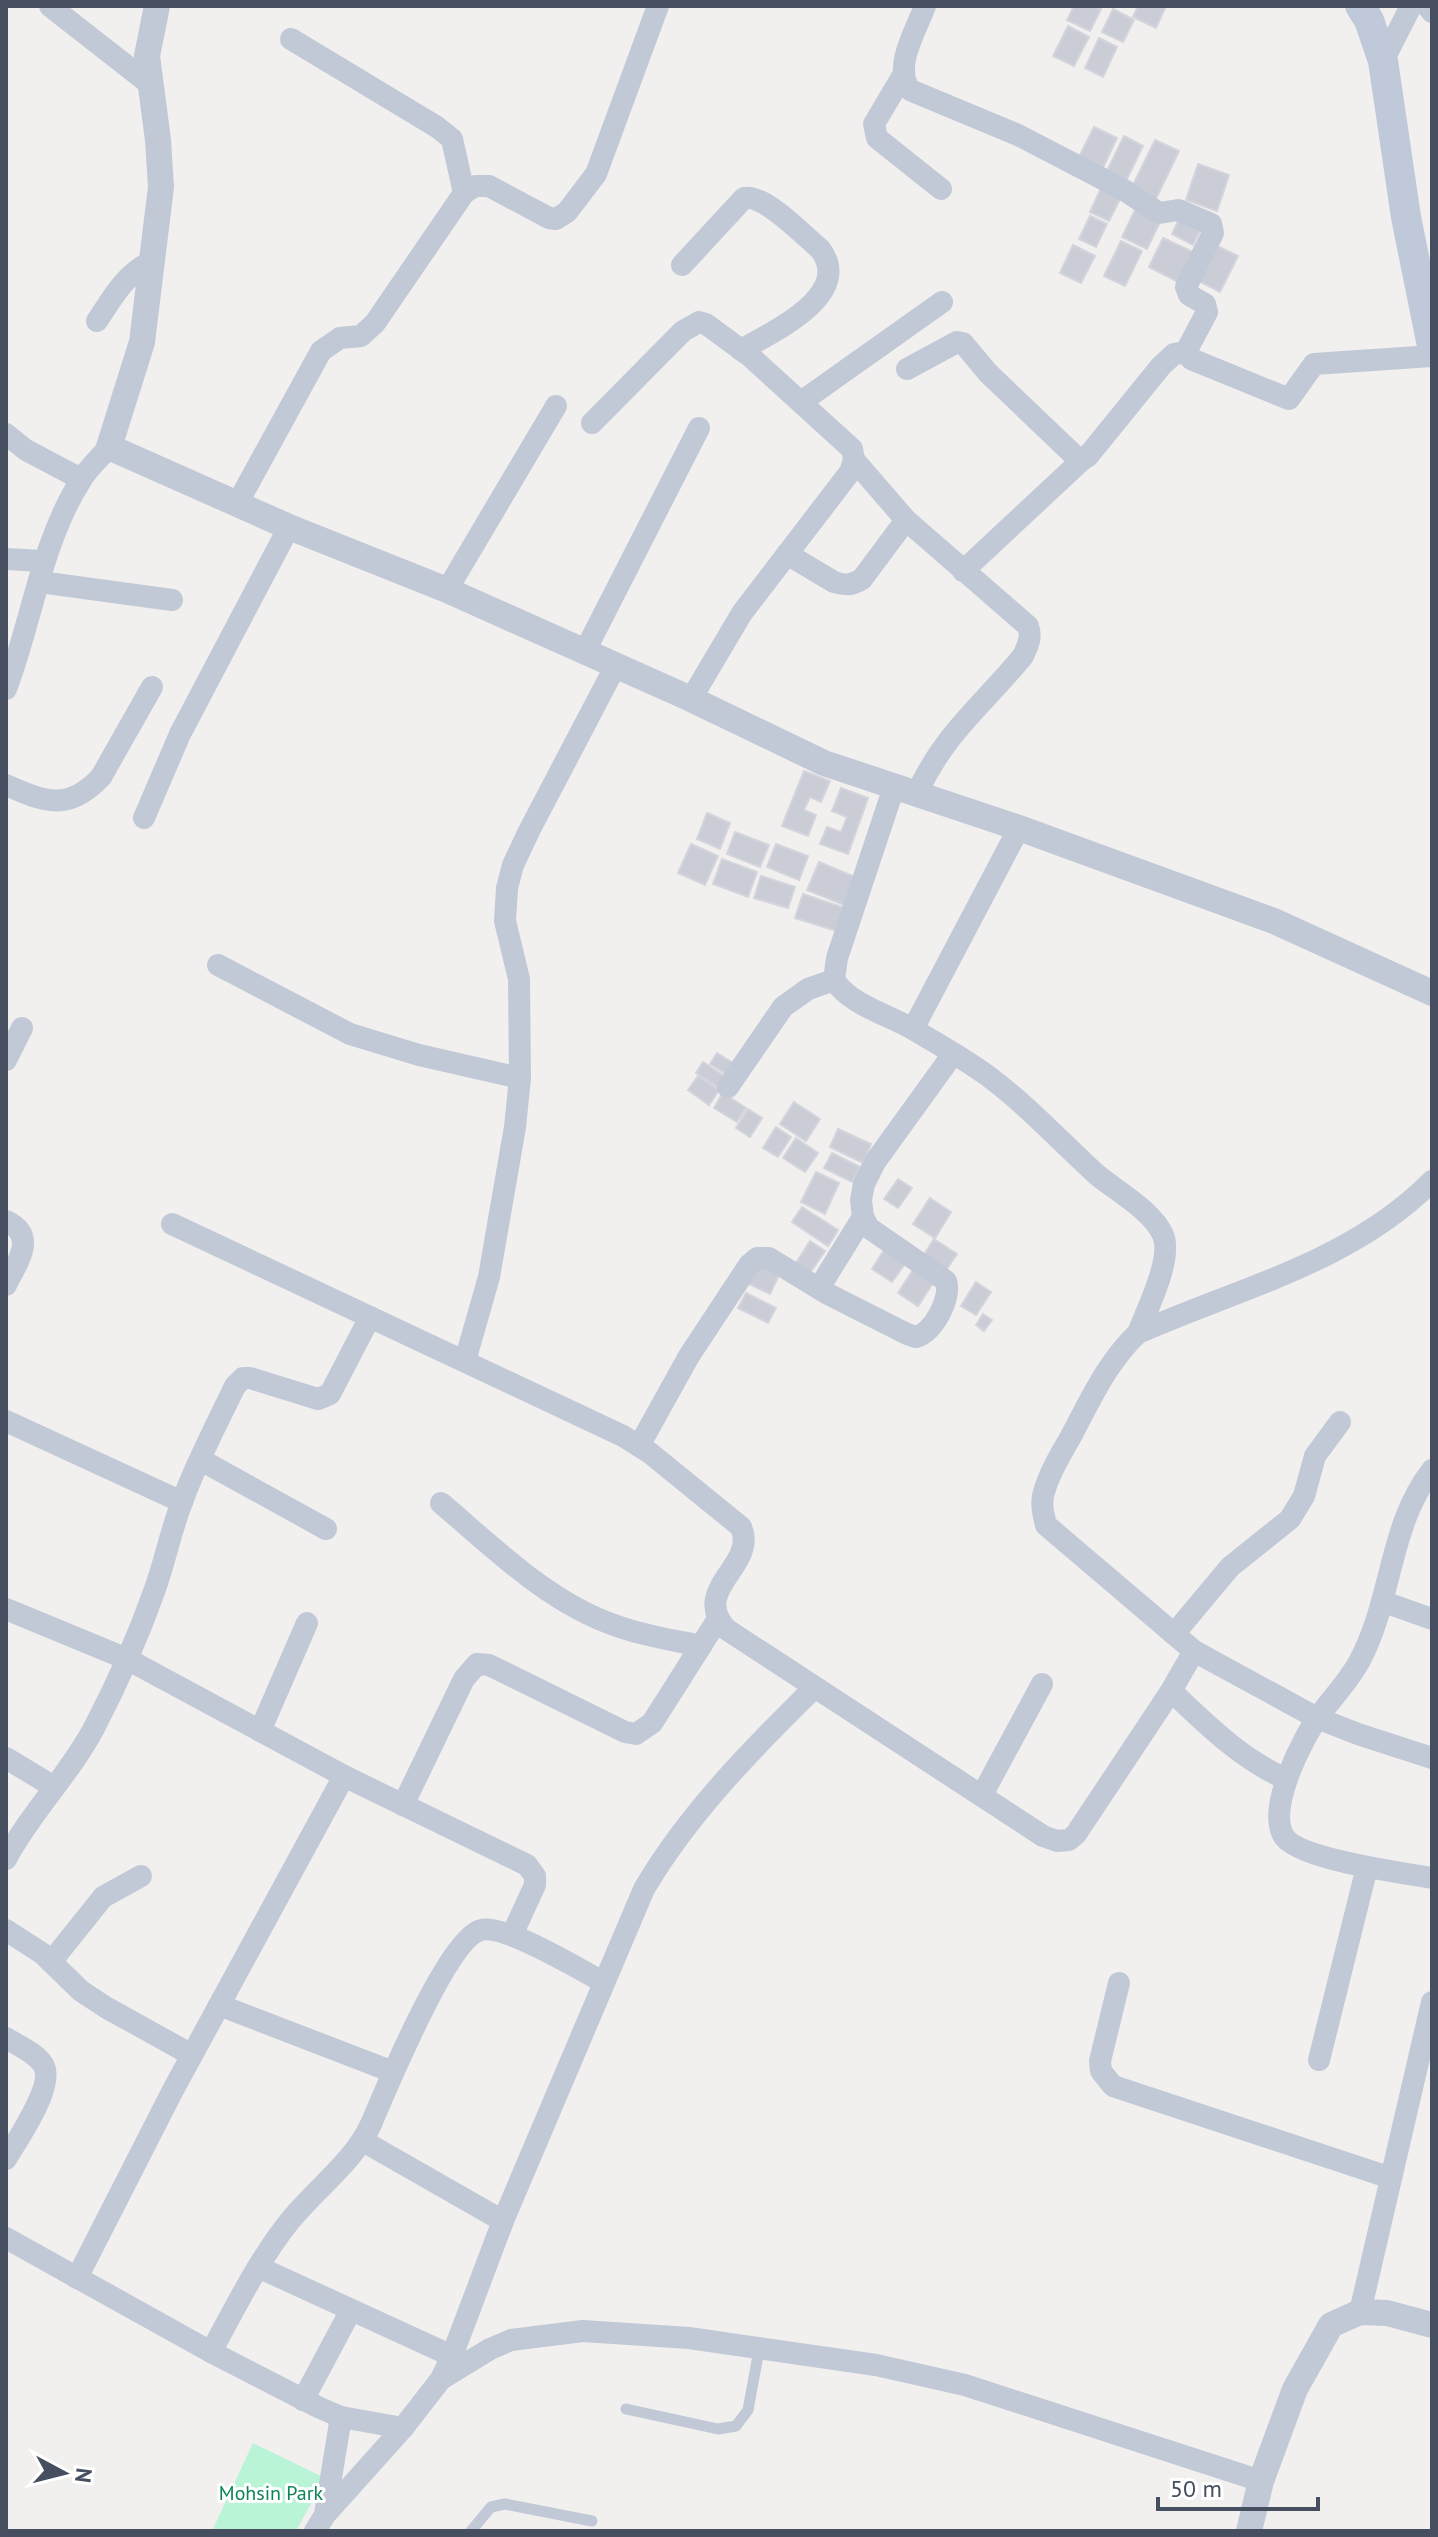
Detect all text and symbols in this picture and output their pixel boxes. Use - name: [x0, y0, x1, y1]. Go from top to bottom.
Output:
- north arrow: [24, 2433, 104, 2513]
- scale bar: [1158, 2461, 1318, 2511]
- text: N: [69, 2467, 99, 2484]
- text: 50 m: [1170, 2473, 1222, 2504]
- park label: Mohsin Park: [219, 2480, 324, 2506]

